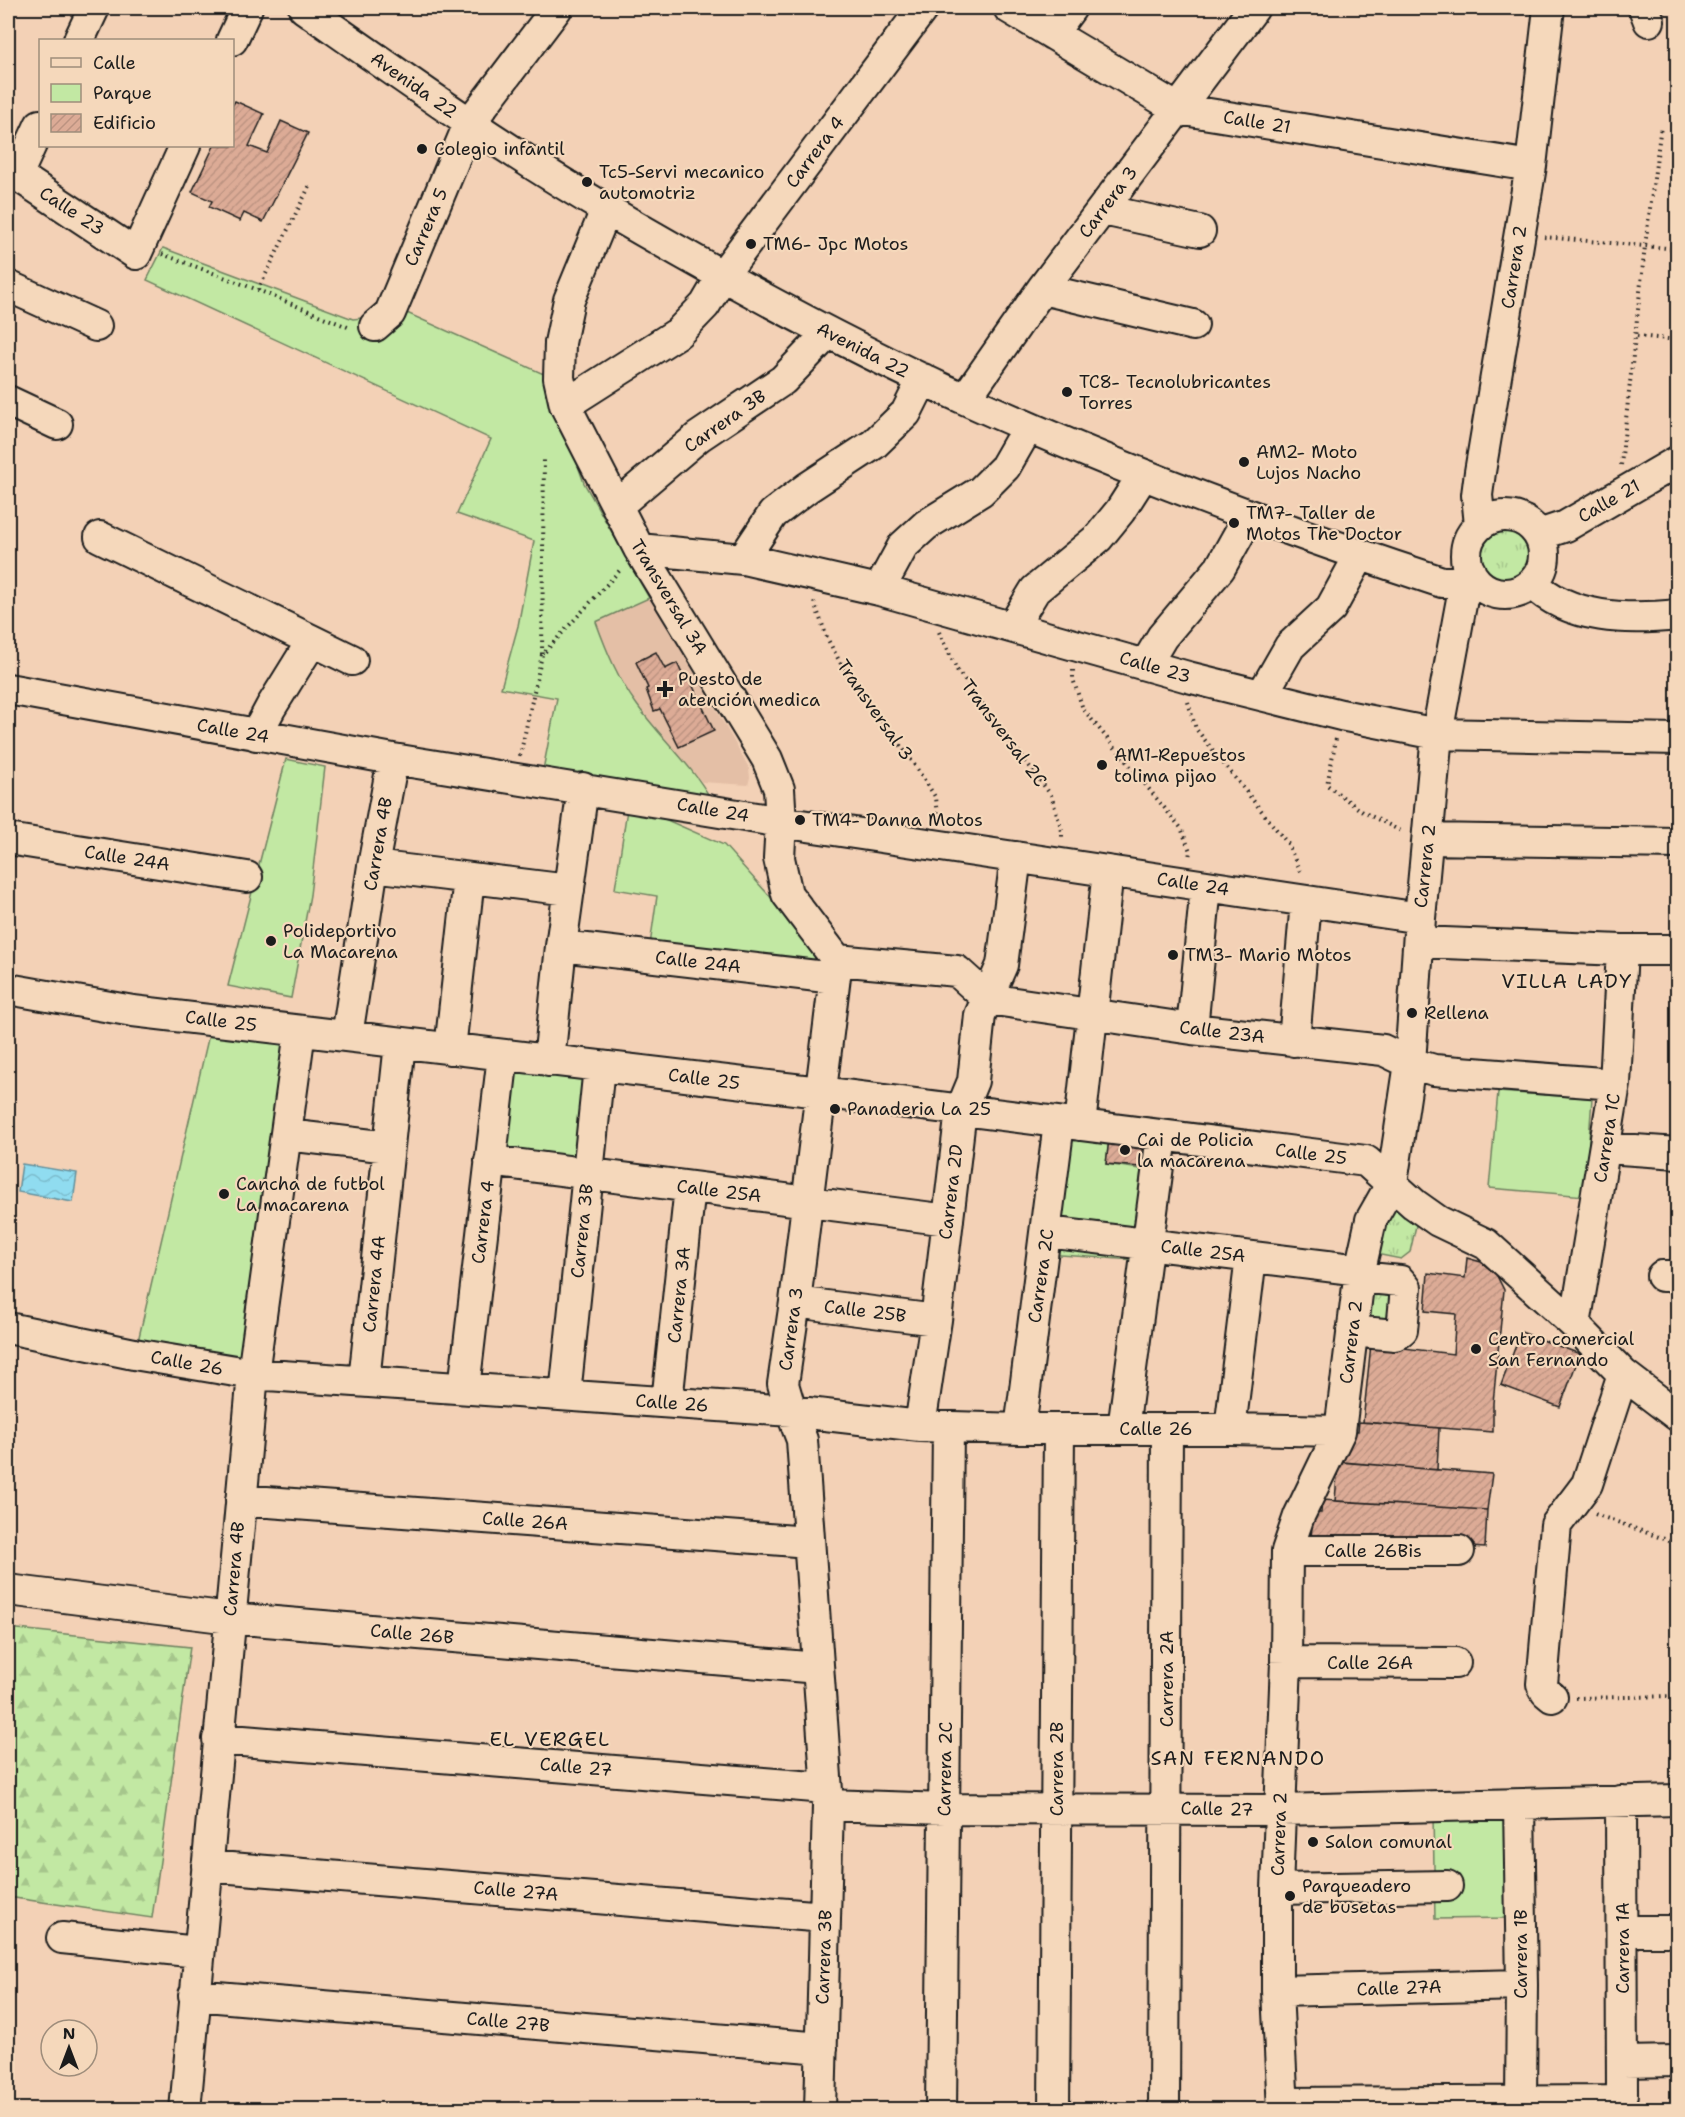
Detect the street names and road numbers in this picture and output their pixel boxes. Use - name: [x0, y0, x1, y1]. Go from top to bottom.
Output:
- street label: Avenida 22: [366, 46, 462, 124]
- street label: Calle 21: [1221, 105, 1293, 139]
- street label: Carrera 4: [780, 111, 850, 193]
- street label: Carrera 3: [1073, 161, 1143, 243]
- street label: Calle 23: [35, 181, 109, 241]
- street label: Carrera 5: [399, 184, 453, 270]
- street label: Carrera 2: [1496, 223, 1532, 311]
- street label: Avenida 22: [813, 316, 913, 384]
- street label: Carrera 3B: [679, 384, 771, 458]
- street label: Calle 21: [1573, 474, 1645, 528]
- street label: Transversal 3A: [625, 535, 713, 659]
- street label: Calle 23: [1117, 645, 1193, 689]
- street label: Transversal 3: [831, 655, 919, 765]
- street label: Transversal 2C: [956, 674, 1052, 792]
- street label: Calle 24: [195, 713, 271, 749]
- street label: Calle 24: [675, 792, 751, 828]
- street label: Carrera 4B: [358, 795, 398, 893]
- street label: Carrera 2: [1409, 823, 1441, 909]
- street label: Calle 24A: [83, 839, 171, 877]
- street label: Calle 24: [1155, 866, 1231, 902]
- street label: Calle 24A: [654, 945, 742, 979]
- street label: Calle 25: [184, 1005, 258, 1037]
- street label: Calle 23A: [1178, 1015, 1266, 1049]
- street label: Calle 25: [667, 1063, 741, 1095]
- street label: Carrera 1C: [1588, 1092, 1626, 1184]
- street label: Calle 25: [1274, 1138, 1348, 1170]
- street label: Carrera 2D: [933, 1143, 969, 1241]
- street label: Calle 25A: [675, 1174, 763, 1208]
- street label: Carrera 4: [466, 1179, 500, 1265]
- street label: Carrera 3B: [565, 1183, 599, 1279]
- street label: Carrera 2C: [1023, 1227, 1059, 1325]
- street label: Carrera 4A: [357, 1234, 391, 1334]
- street label: Calle 25A: [1159, 1234, 1247, 1268]
- street label: Carrera 3A: [662, 1246, 696, 1344]
- street label: Carrera 3: [773, 1286, 809, 1372]
- street label: Calle 25B: [822, 1294, 908, 1328]
- street label: Carrera 2: [1334, 1299, 1368, 1385]
- street label: Calle 26: [149, 1345, 225, 1381]
- street label: Calle 26: [635, 1388, 709, 1418]
- street label: Calle 26: [1119, 1417, 1193, 1441]
- street label: Calle 26A: [481, 1506, 569, 1536]
- street label: Carrera 4B: [218, 1521, 250, 1617]
- street label: Calle 26Bis: [1324, 1539, 1422, 1563]
- street label: Calle 26B: [369, 1618, 455, 1650]
- street label: Carrera 2A: [1155, 1631, 1179, 1727]
- street label: Calle 26A: [1327, 1651, 1413, 1675]
- street label: Carrera 2C: [932, 1721, 958, 1817]
- street label: Carrera 2B: [1045, 1722, 1069, 1816]
- street label: Calle 27: [539, 1752, 613, 1782]
- street label: Carrera 2: [1266, 1791, 1292, 1877]
- street label: Calle 27: [1180, 1796, 1254, 1822]
- street label: Calle 27A: [473, 1875, 559, 1907]
- street label: Carrera 1A: [1611, 1902, 1635, 1994]
- street label: Carrera 3B: [810, 1909, 838, 2005]
- street label: Carrera 1B: [1509, 1909, 1533, 1999]
- street label: Calle 27A: [1356, 1975, 1442, 2001]
- street label: Calle 27B: [465, 2006, 551, 2038]

